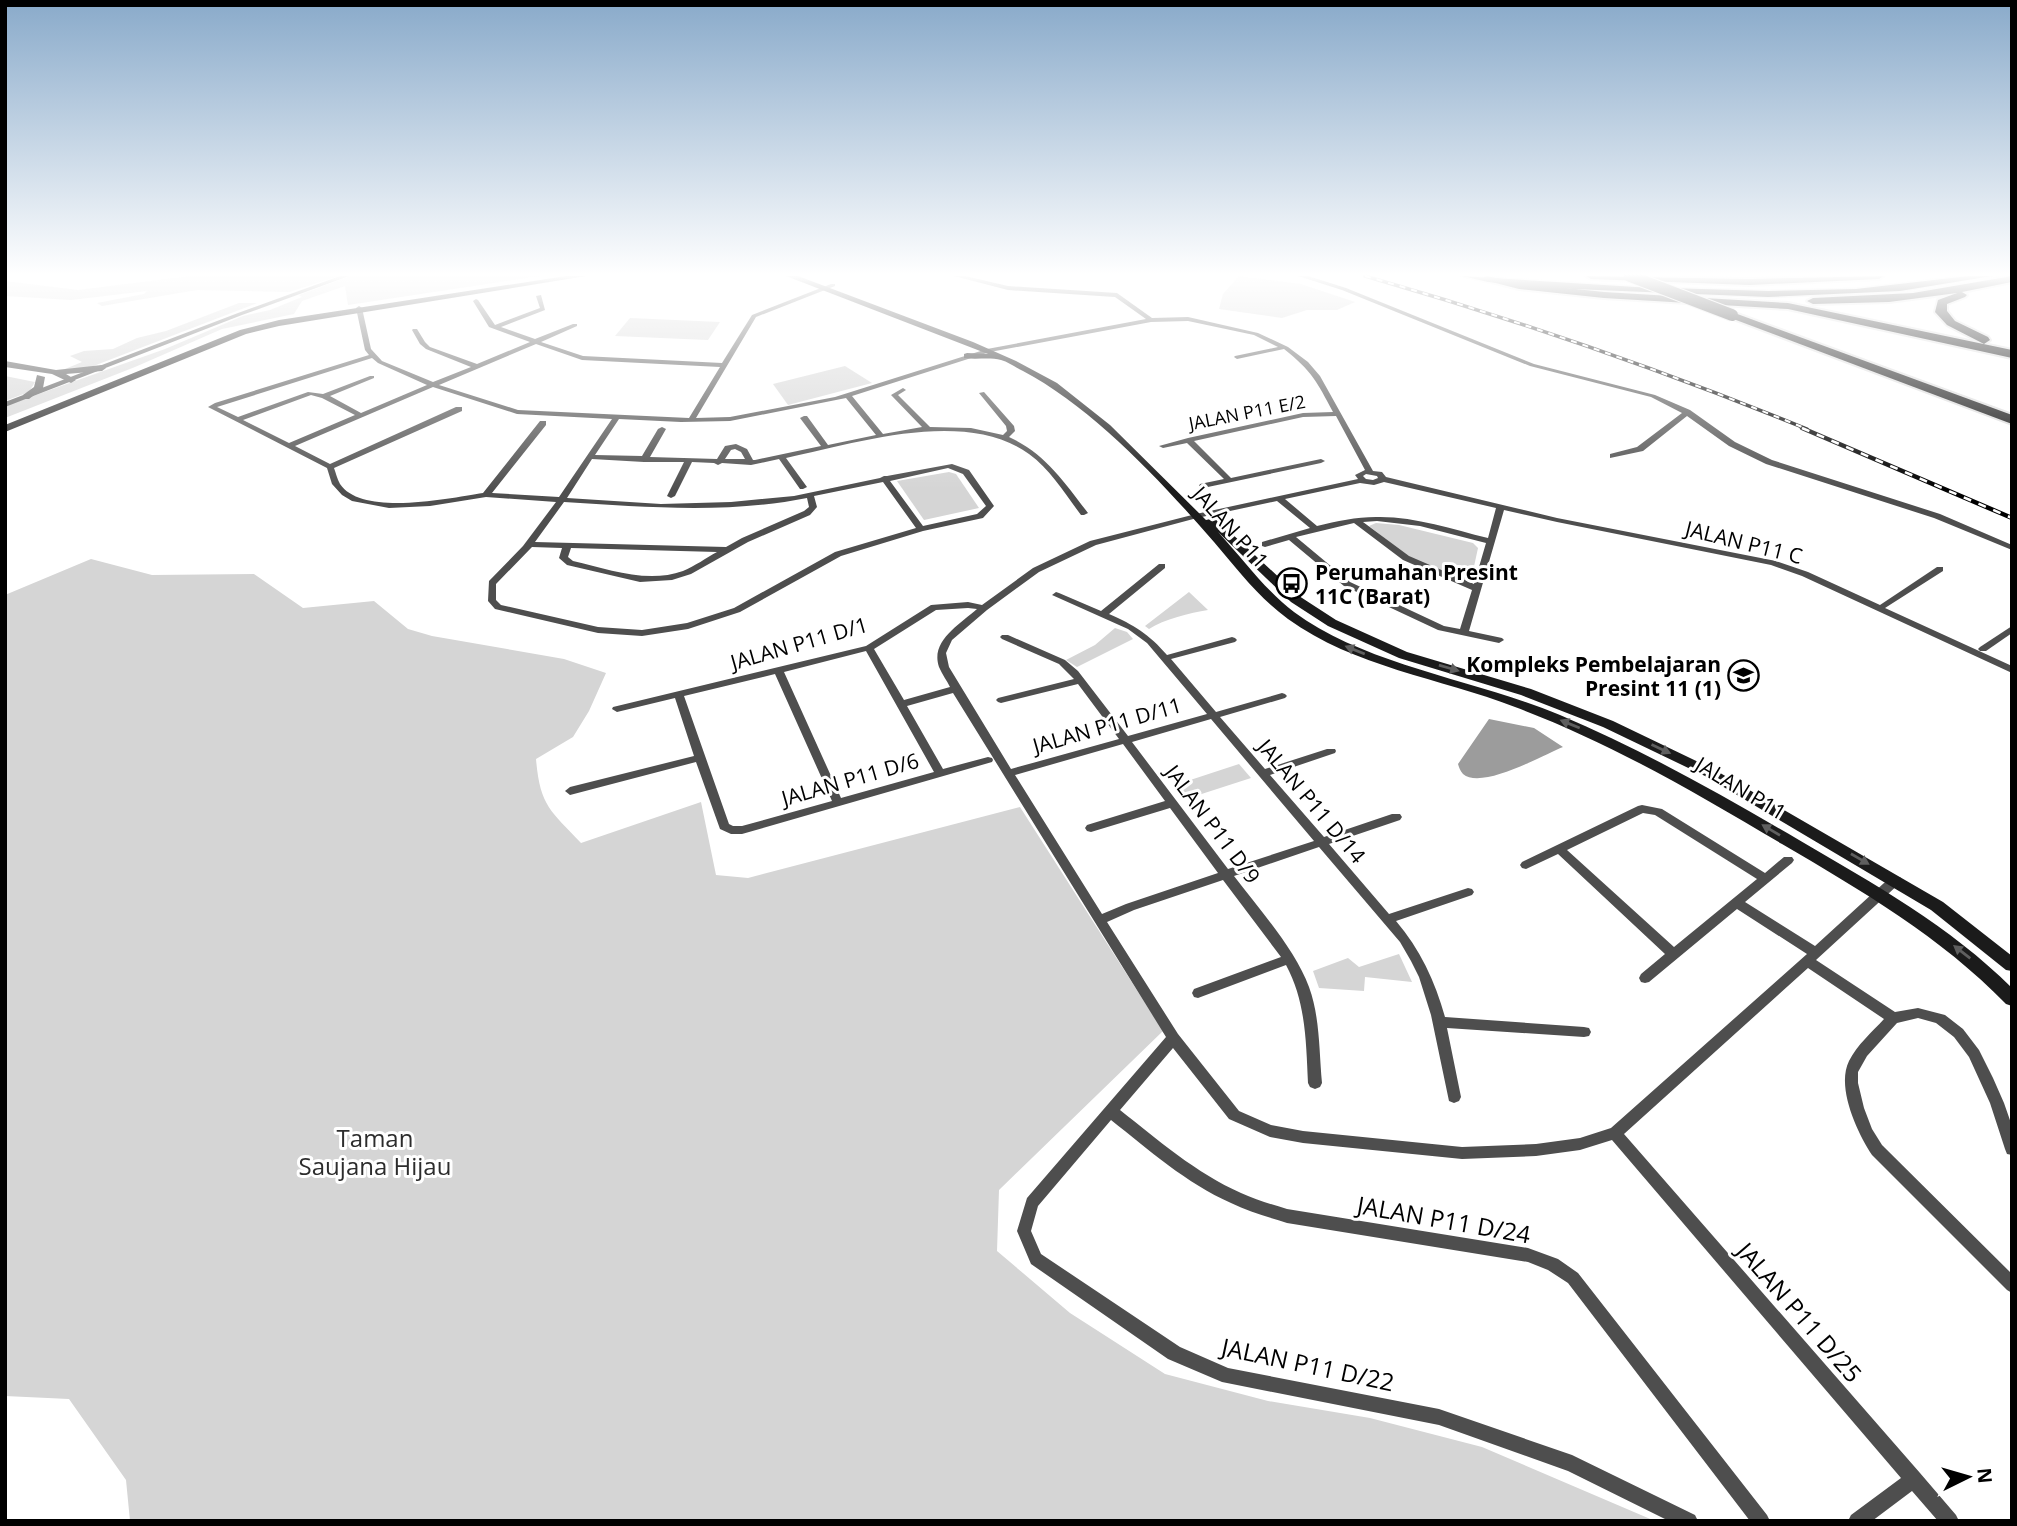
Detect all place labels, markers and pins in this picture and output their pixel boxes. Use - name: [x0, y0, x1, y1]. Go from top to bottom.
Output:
- place label: Perumahan Presint 11C (Barat): [1315, 558, 1518, 610]
- bus stop icon: Perumahan Presint 11C (Barat): [1275, 567, 1309, 601]
- place label: Kompleks Pembelajaran Presint 11 (1): [1466, 650, 1721, 702]
- school or university icon: Kompleks Pembelajaran Presint 11 (1): [1727, 659, 1761, 693]

